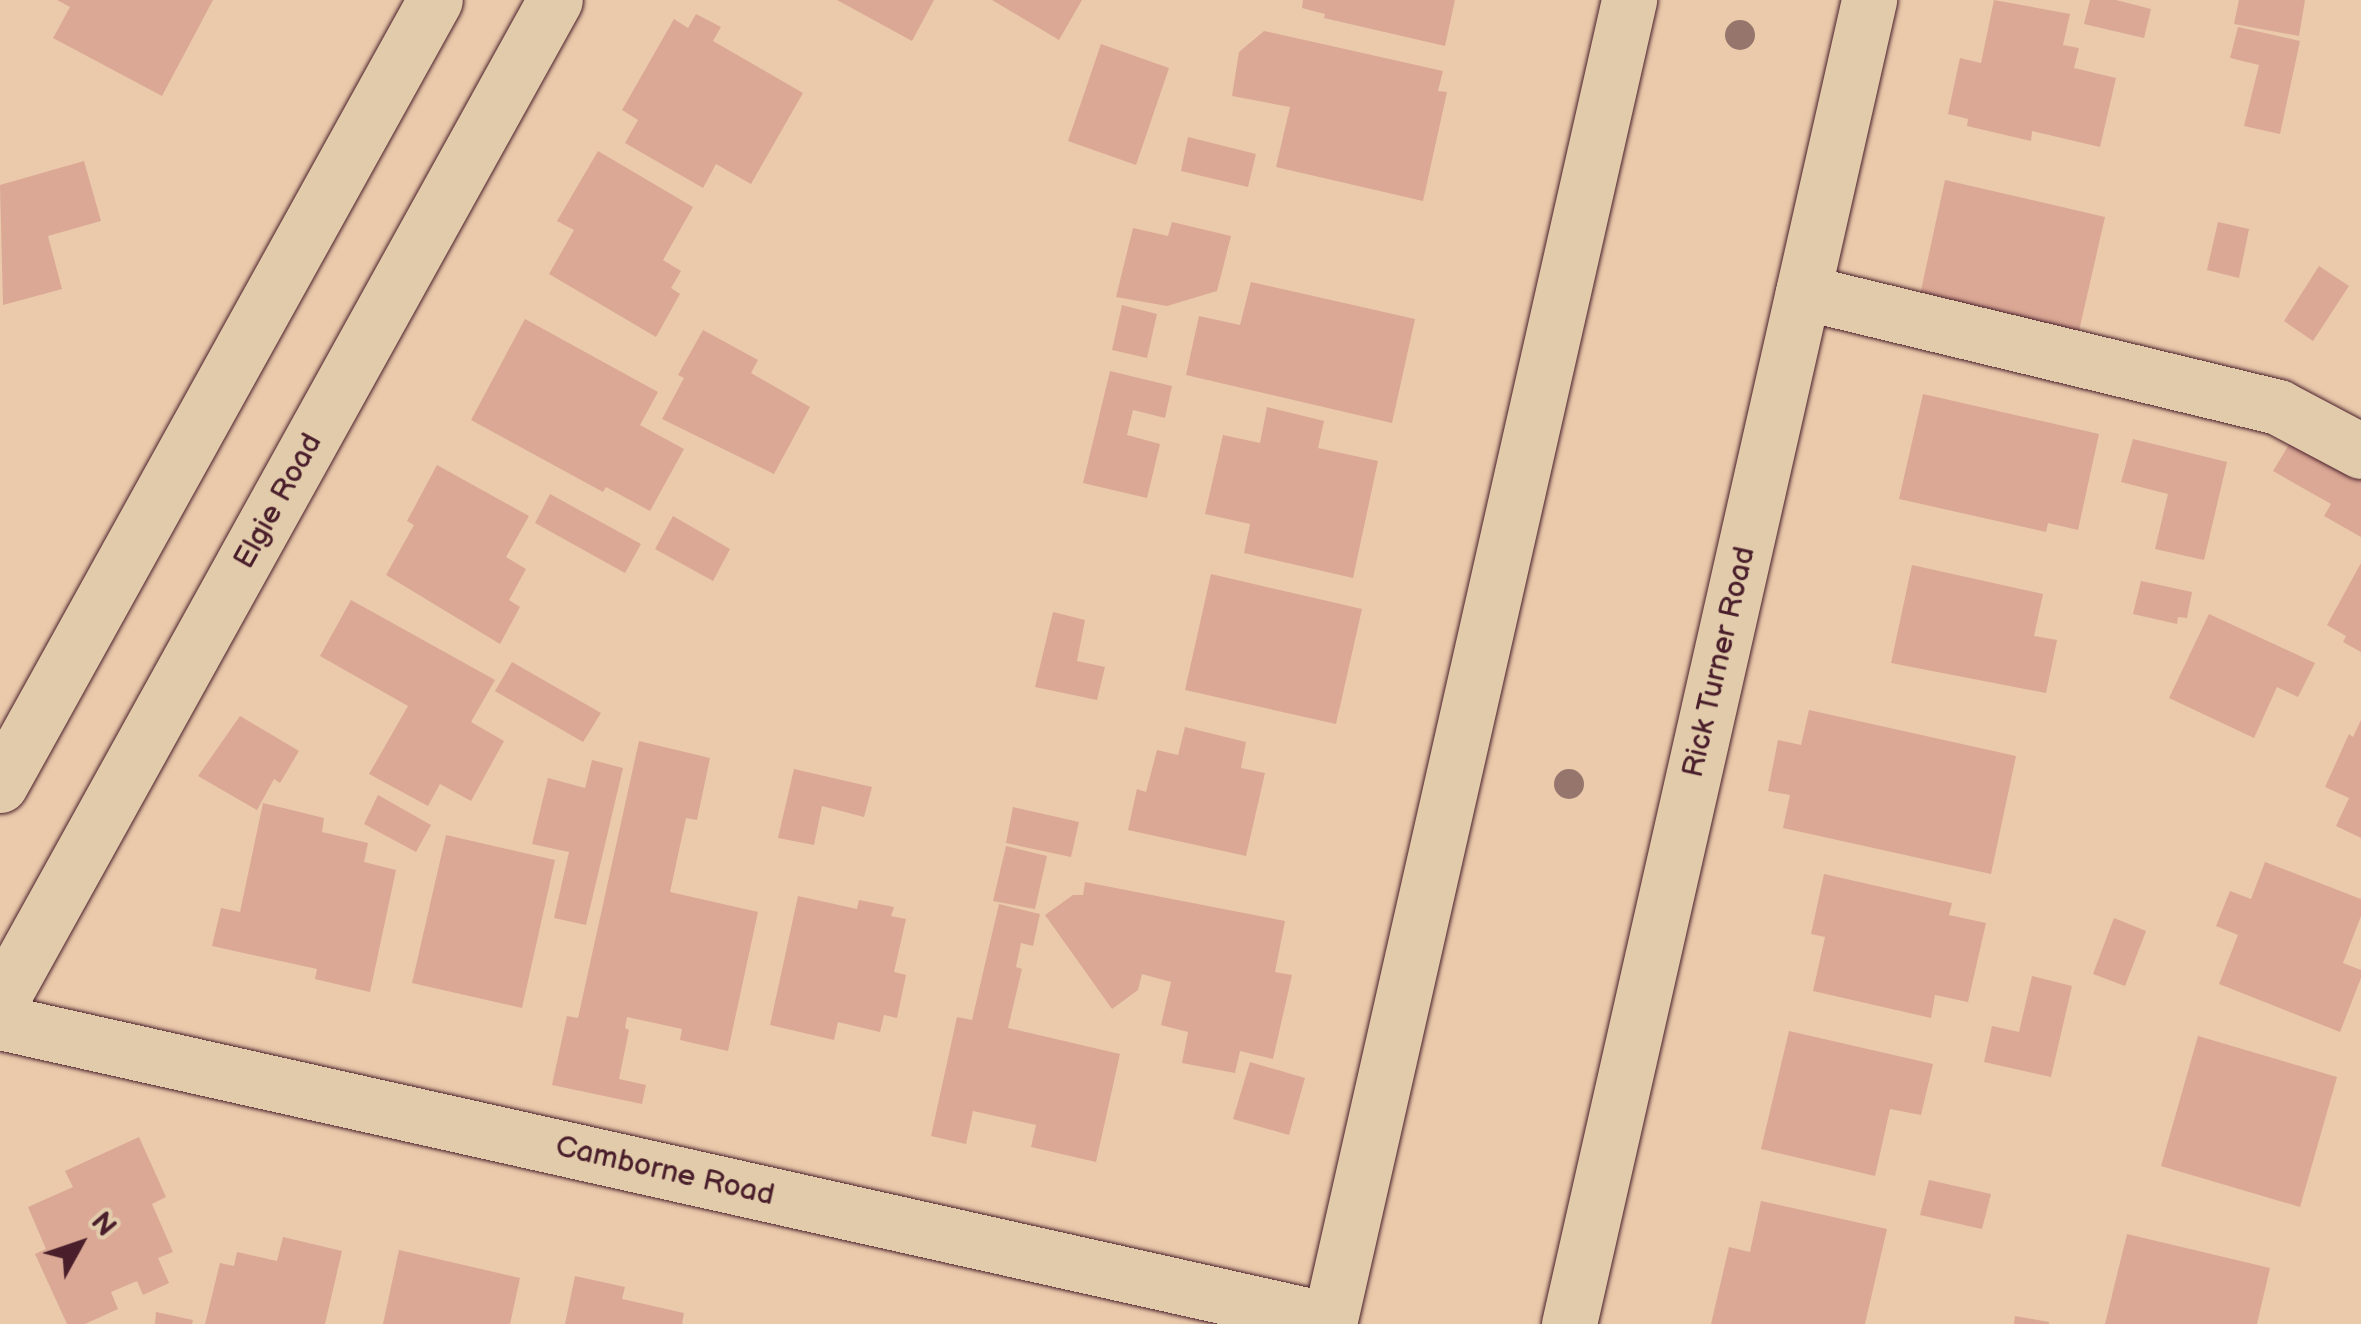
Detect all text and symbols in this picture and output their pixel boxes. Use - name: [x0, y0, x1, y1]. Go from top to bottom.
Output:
- street label: Elgie Road: [226, 427, 330, 575]
- street label: Rick Turner Road: [1675, 543, 1763, 781]
- street label: Camborne Road: [552, 1128, 778, 1214]
- north arrow: [30, 1194, 130, 1294]
- text: N: [84, 1206, 123, 1243]

